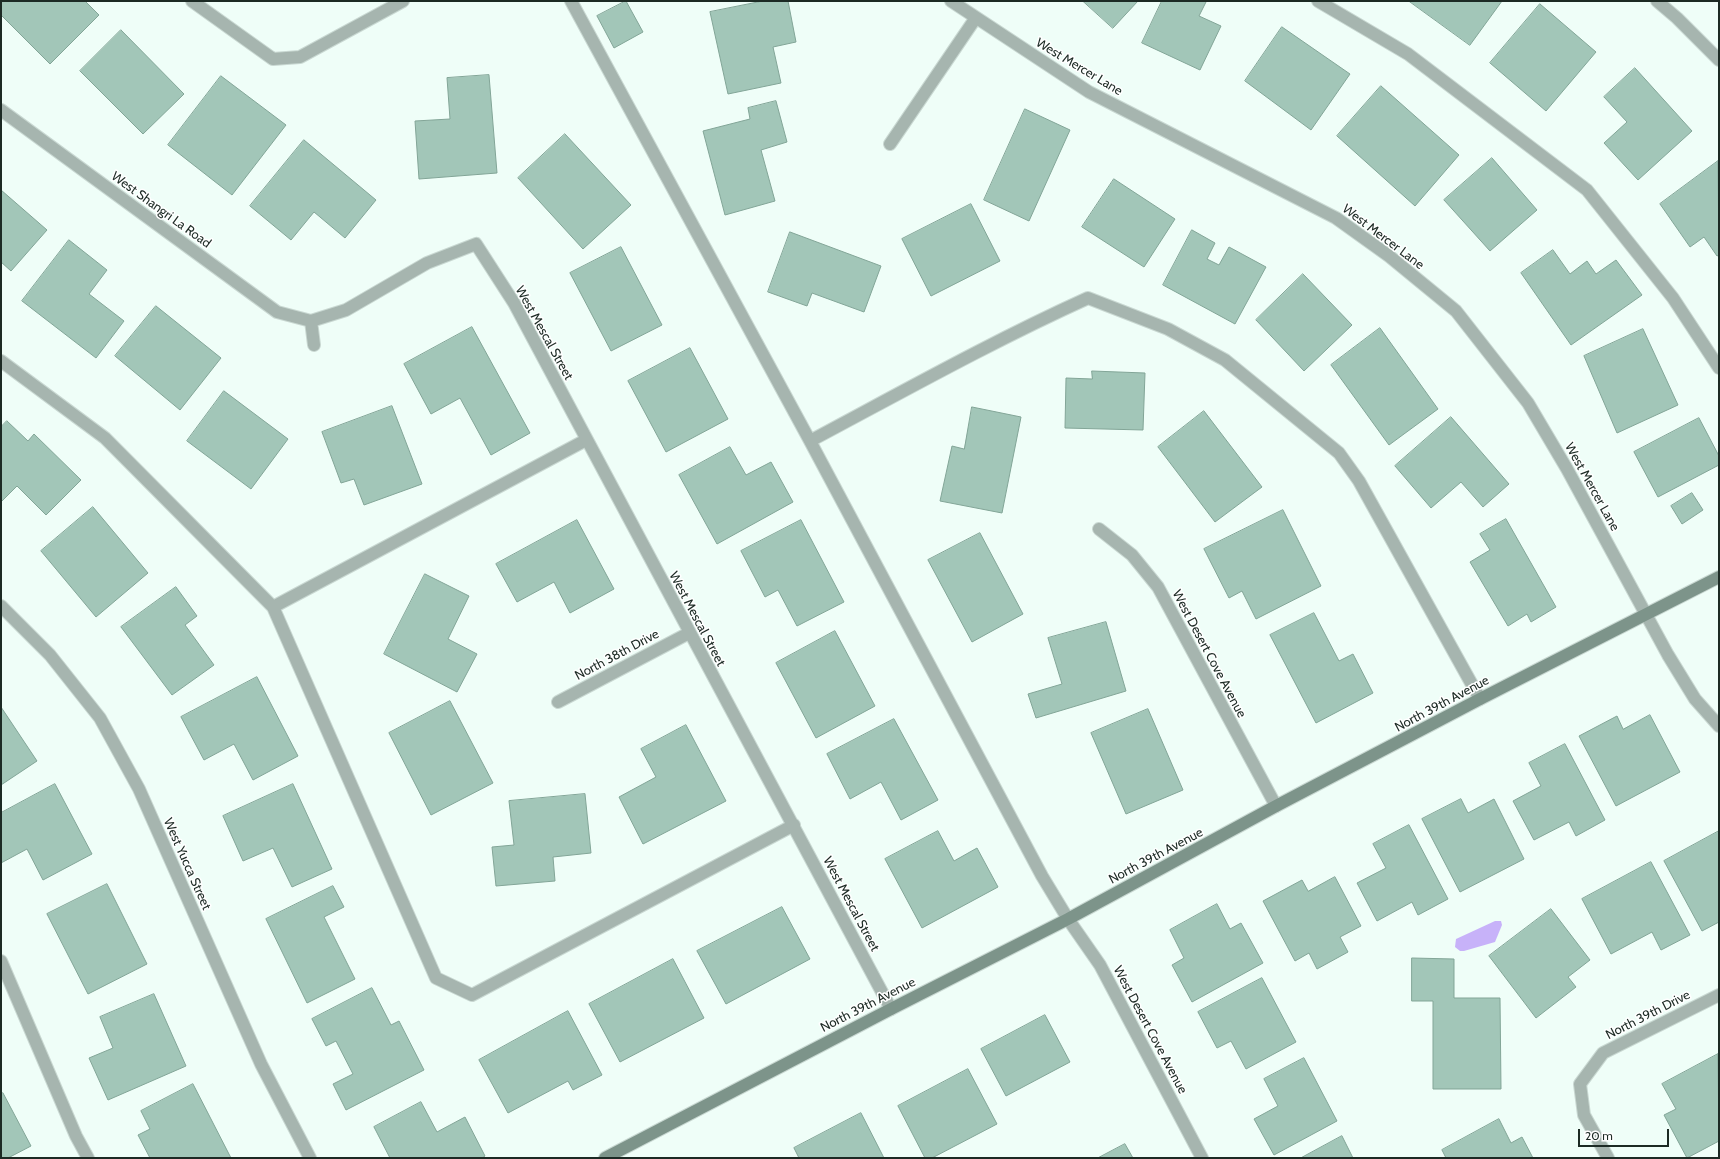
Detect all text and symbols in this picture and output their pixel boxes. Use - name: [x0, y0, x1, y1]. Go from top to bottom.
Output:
- street label: West Mercer Lane: [1033, 35, 1125, 99]
- street label: West Shangri La Road: [108, 169, 214, 251]
- street label: West Mercer Lane: [1339, 201, 1427, 273]
- street label: West Mescal Street: [512, 283, 576, 383]
- street label: West Mercer Lane: [1561, 440, 1623, 534]
- street label: West Mescal Street: [665, 569, 729, 669]
- street label: West Desert Cove Avenue: [1169, 587, 1249, 721]
- street label: North 38th Drive: [572, 626, 662, 684]
- street label: North 39th Avenue: [1392, 673, 1492, 735]
- street label: West Yucca Street: [160, 816, 214, 912]
- street label: North 39th Avenue: [1106, 825, 1206, 887]
- street label: West Mescal Street: [819, 854, 883, 954]
- street label: West Desert Cove Avenue: [1110, 963, 1190, 1097]
- street label: North 39th Avenue: [818, 974, 918, 1036]
- street label: North 39th Drive: [1603, 987, 1693, 1043]
- scale bar: [1580, 1121, 1671, 1147]
- text: 20 m: [1585, 1128, 1613, 1143]

